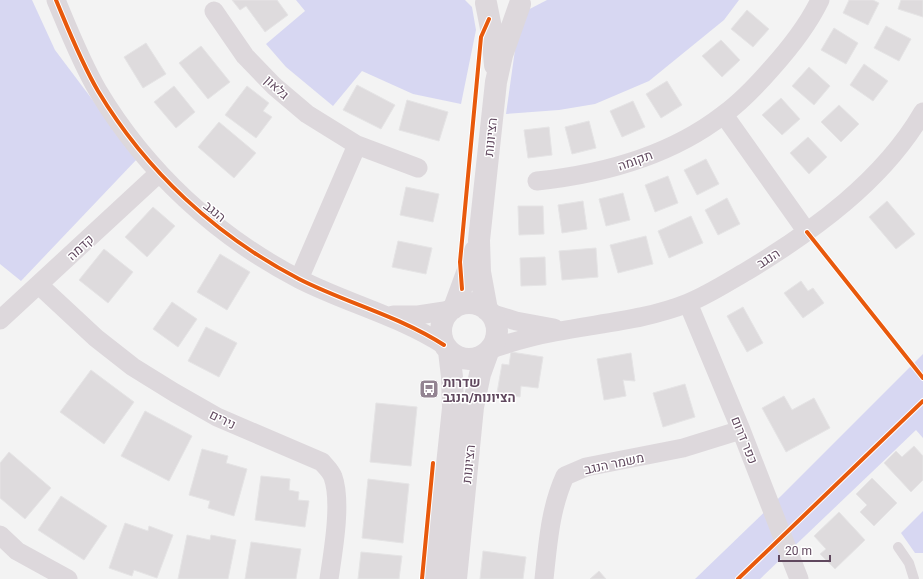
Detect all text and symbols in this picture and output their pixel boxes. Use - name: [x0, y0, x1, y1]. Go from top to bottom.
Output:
- street label: גלאון: [261, 72, 292, 102]
- street label: הציונות: [481, 117, 500, 157]
- street label: תקומה: [616, 147, 655, 174]
- street label: הנגב: [201, 198, 229, 225]
- street label: קדמה: [64, 231, 97, 263]
- street label: הנגב: [754, 246, 783, 271]
- place label: שדרות הציונות/הנגב: [443, 375, 516, 405]
- bus stop icon: שדרות הציונות/הנגב: [418, 378, 440, 400]
- street label: נירים: [207, 407, 238, 432]
- street label: כפר דרום: [728, 414, 761, 466]
- street label: הציונות: [459, 444, 478, 484]
- street label: משמר הנגב: [583, 450, 645, 477]
- scale bar: [779, 537, 830, 563]
- text: 20 m: [785, 544, 812, 558]

